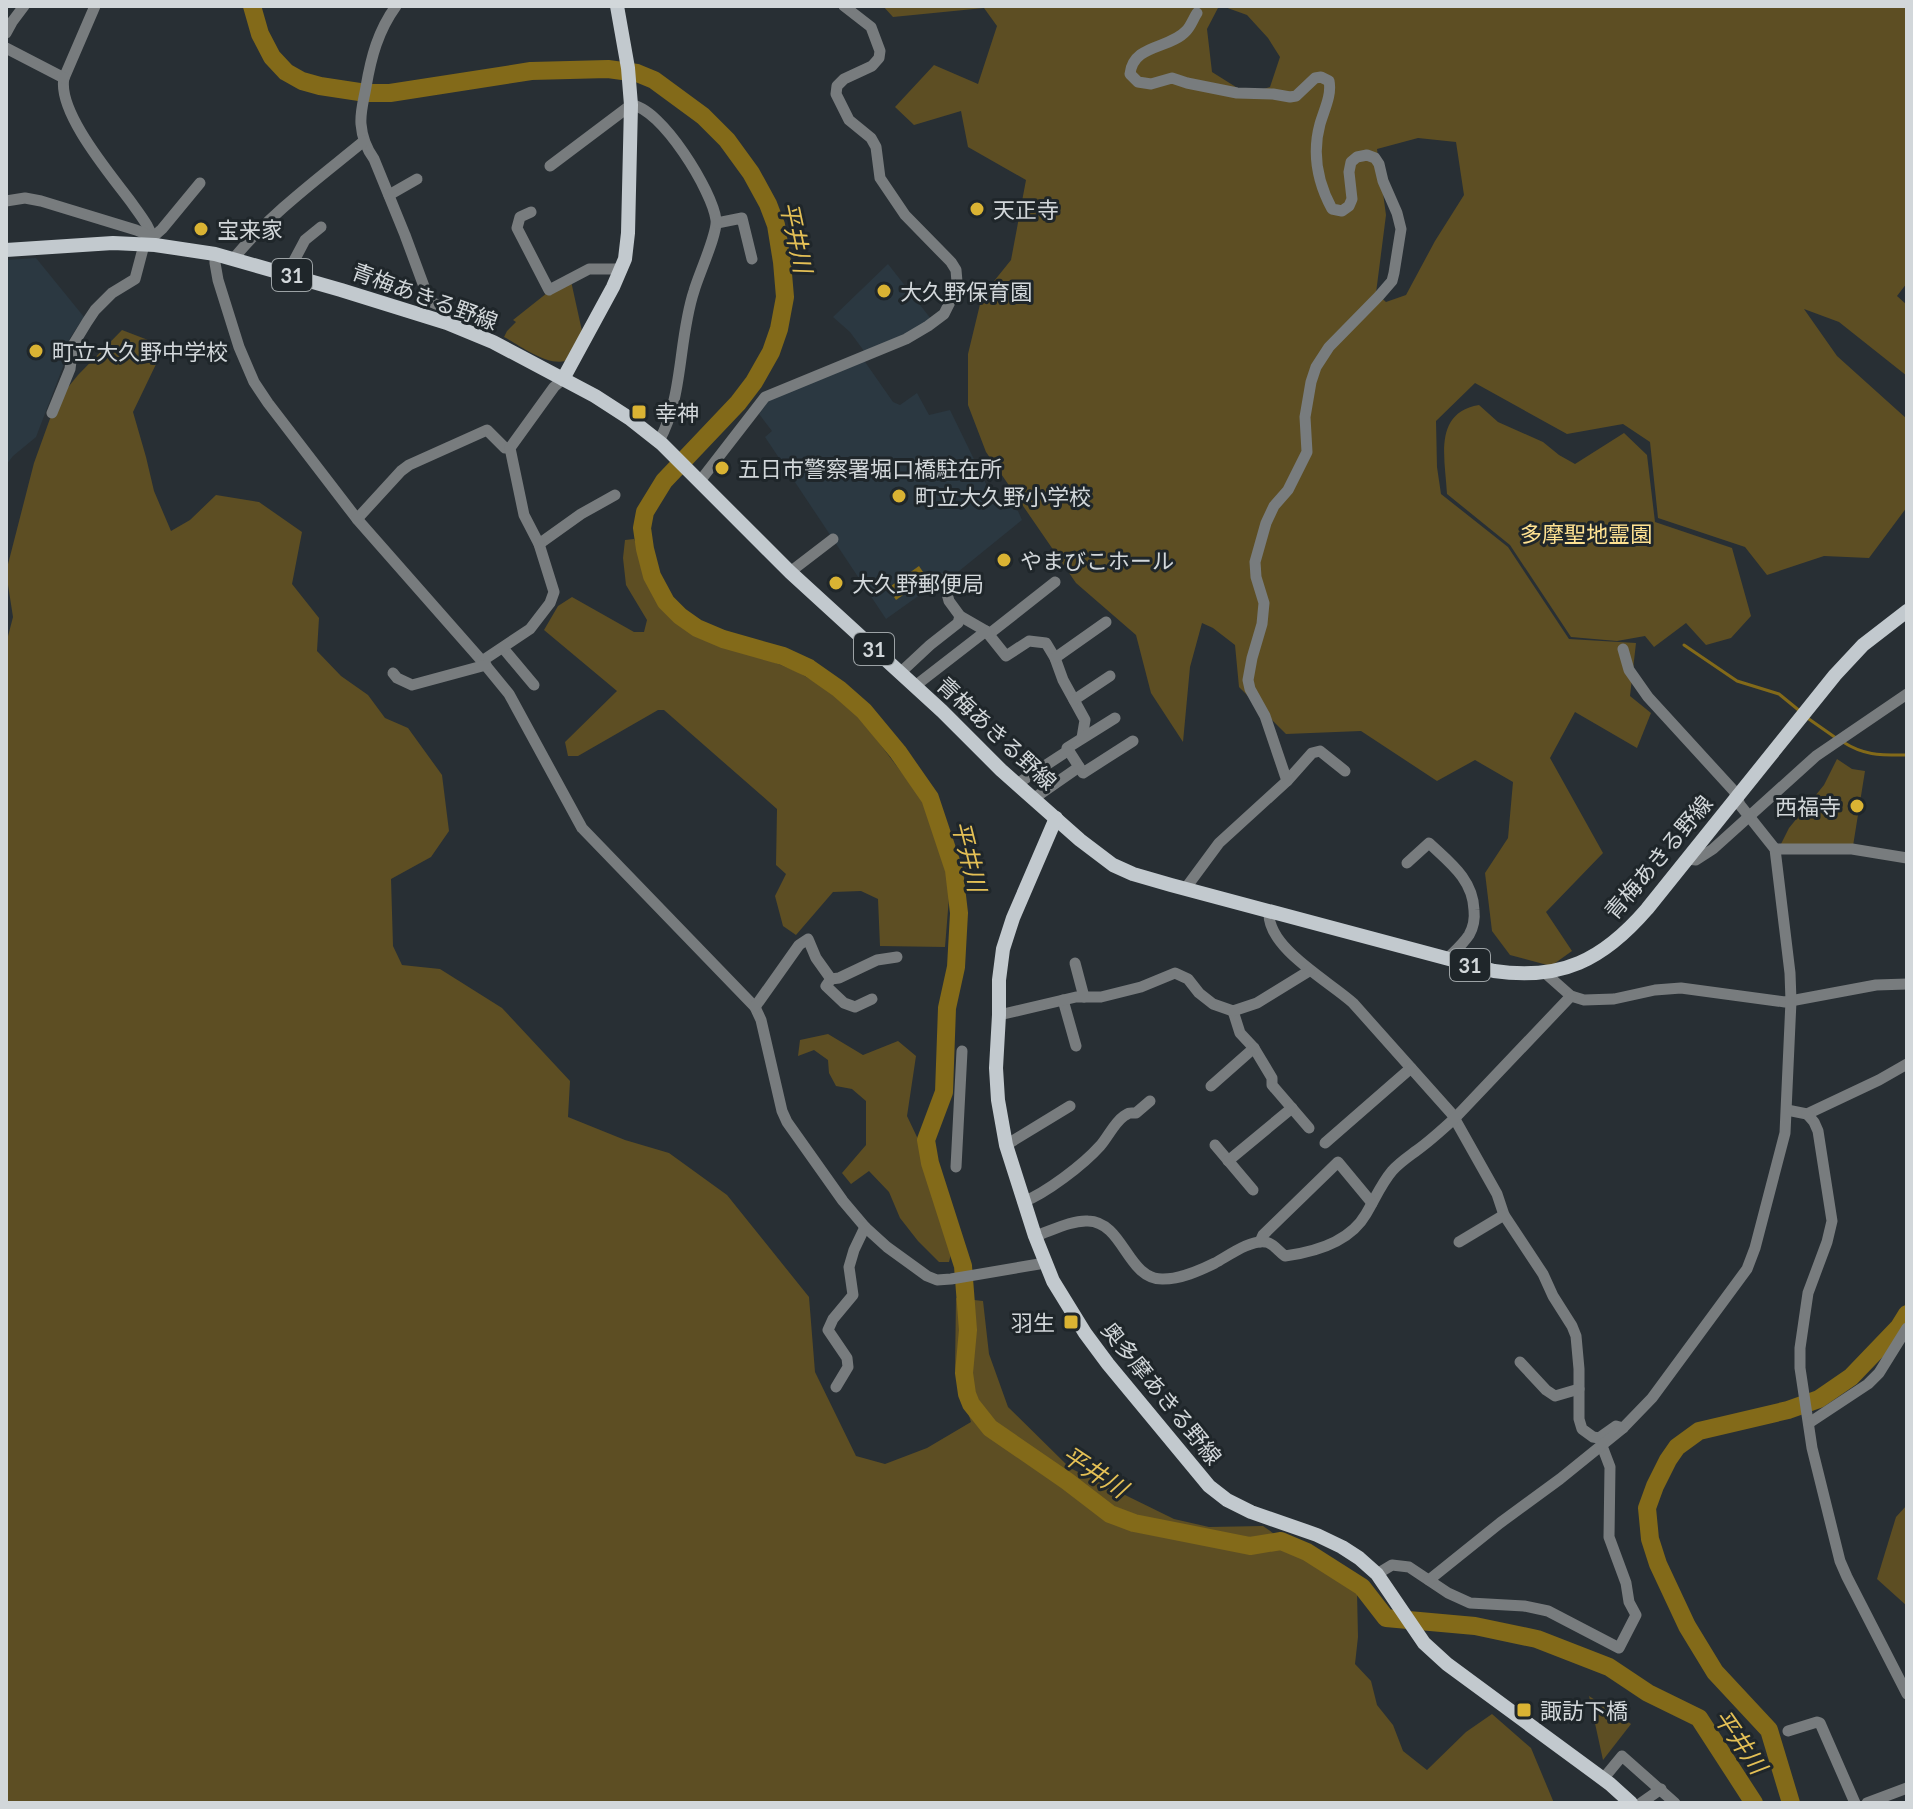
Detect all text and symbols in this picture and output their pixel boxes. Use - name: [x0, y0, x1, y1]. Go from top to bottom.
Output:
- place label: 天正寺: [993, 196, 1059, 223]
- water label: 平井川: [775, 199, 819, 278]
- marker: 天正寺: [968, 200, 986, 218]
- place label: 宝来家: [217, 216, 283, 243]
- marker: 宝来家: [192, 220, 210, 238]
- street label: 青梅あきる野線: [348, 257, 502, 335]
- road number: 31: [272, 259, 312, 291]
- place label: 大久野保育園: [900, 278, 1032, 305]
- marker: 大久野保育園: [875, 282, 893, 300]
- place label: 町立大久野中学校: [52, 338, 228, 365]
- marker: 町立大久野中学校: [27, 342, 45, 360]
- place label: 幸神: [655, 399, 699, 426]
- marker: 幸神: [630, 403, 648, 421]
- place label: 五日市警察署堀口橋駐在所: [738, 455, 1002, 482]
- marker: 五日市警察署堀口橋駐在所: [713, 459, 731, 477]
- place label: 町立大久野小学校: [915, 483, 1091, 510]
- marker: 町立大久野小学校: [890, 487, 908, 505]
- park label: 多摩聖地霊園: [1520, 520, 1652, 547]
- place label: やまびこホール: [1020, 547, 1174, 574]
- marker: やまびこホール: [995, 551, 1013, 569]
- place label: 大久野郵便局: [852, 570, 984, 597]
- marker: 大久野郵便局: [827, 574, 845, 592]
- road number: 31: [854, 633, 894, 665]
- street label: 青梅あきる野線: [932, 671, 1062, 795]
- street label: 青梅あきる野線: [1598, 790, 1718, 924]
- place label: 西福寺: [1775, 793, 1841, 820]
- marker: 西福寺: [1848, 797, 1866, 815]
- water label: 平井川: [947, 818, 994, 897]
- road number: 31: [1450, 949, 1490, 981]
- place label: 羽生: [1011, 1309, 1055, 1336]
- marker: 羽生: [1062, 1313, 1080, 1331]
- street label: 奥多摩あきる野線: [1096, 1316, 1228, 1470]
- water label: 平井川: [1057, 1439, 1136, 1504]
- place label: 諏訪下橋: [1540, 1697, 1628, 1724]
- marker: 諏訪下橋: [1515, 1701, 1533, 1719]
- water label: 平井川: [1708, 1703, 1775, 1781]

